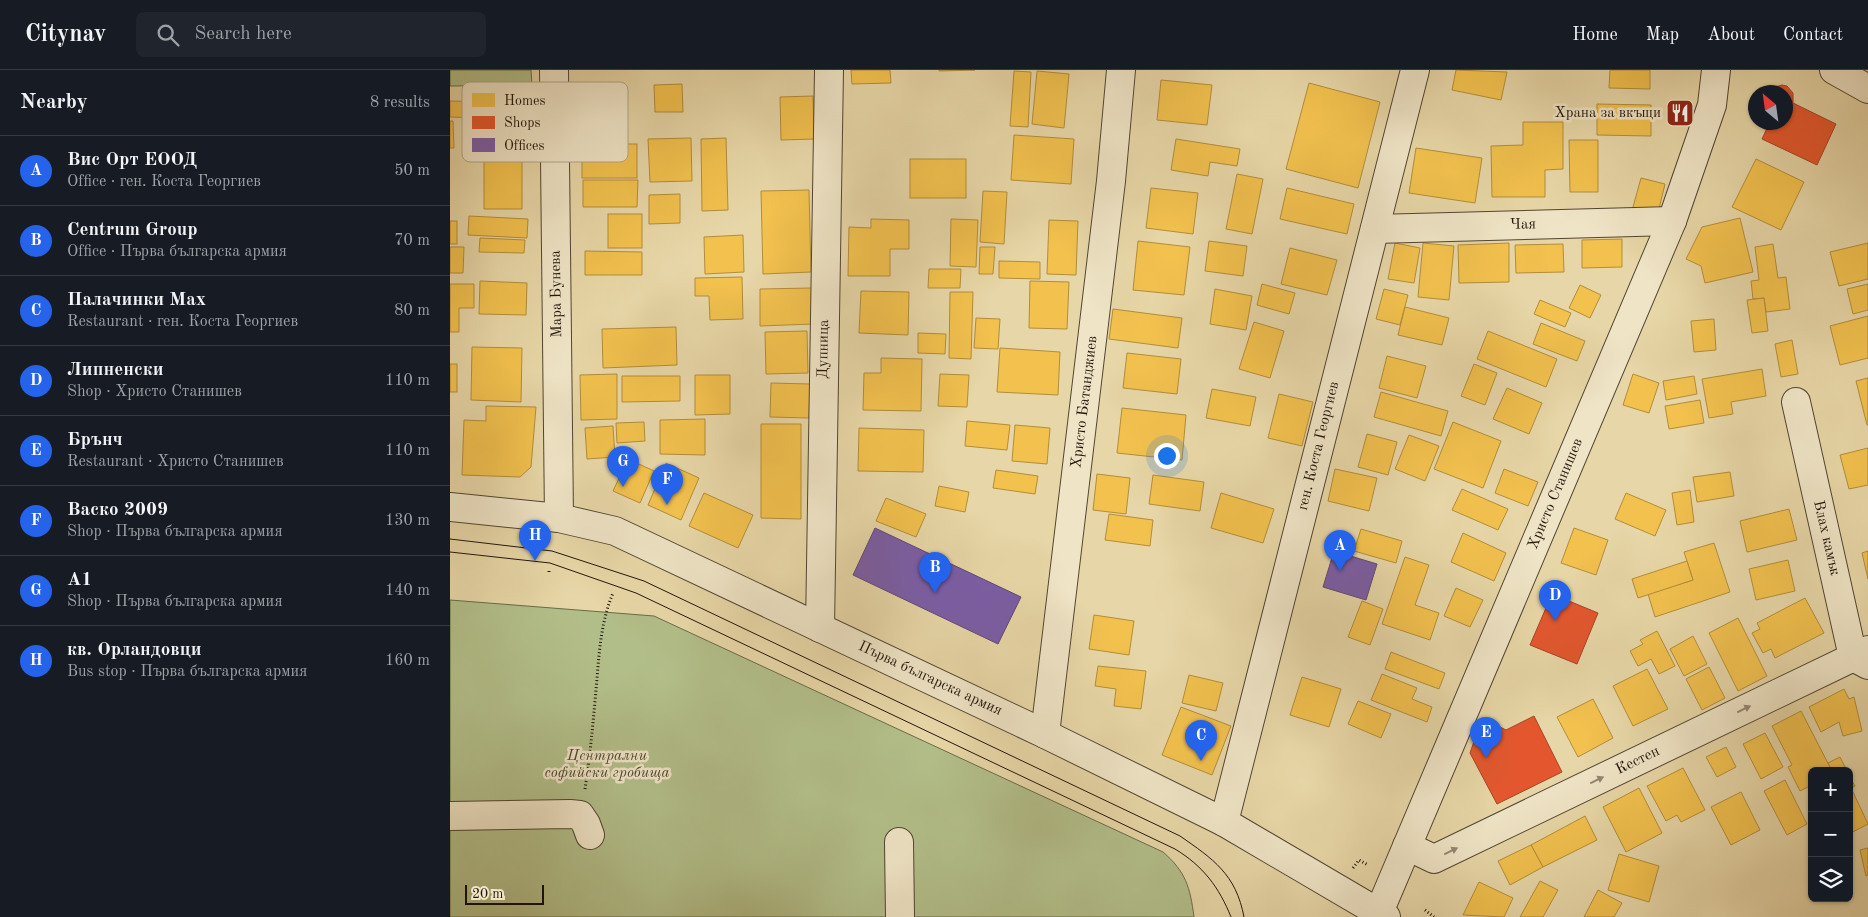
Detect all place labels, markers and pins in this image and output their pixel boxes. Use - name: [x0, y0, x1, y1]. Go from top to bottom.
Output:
- restaurant icon: Храна за вкъщи: [1665, 98, 1695, 128]
- place label: Храна за вкъщи: [1554, 106, 1661, 121]
- pin: G: [607, 446, 639, 487]
- pin: F: [651, 464, 683, 505]
- pin: H: [519, 520, 551, 561]
- pin: A: [1324, 530, 1356, 571]
- pin: B: [919, 552, 951, 593]
- pin: D: [1539, 580, 1571, 621]
- pin: E: [1470, 717, 1502, 758]
- pin: C: [1185, 720, 1217, 761]

